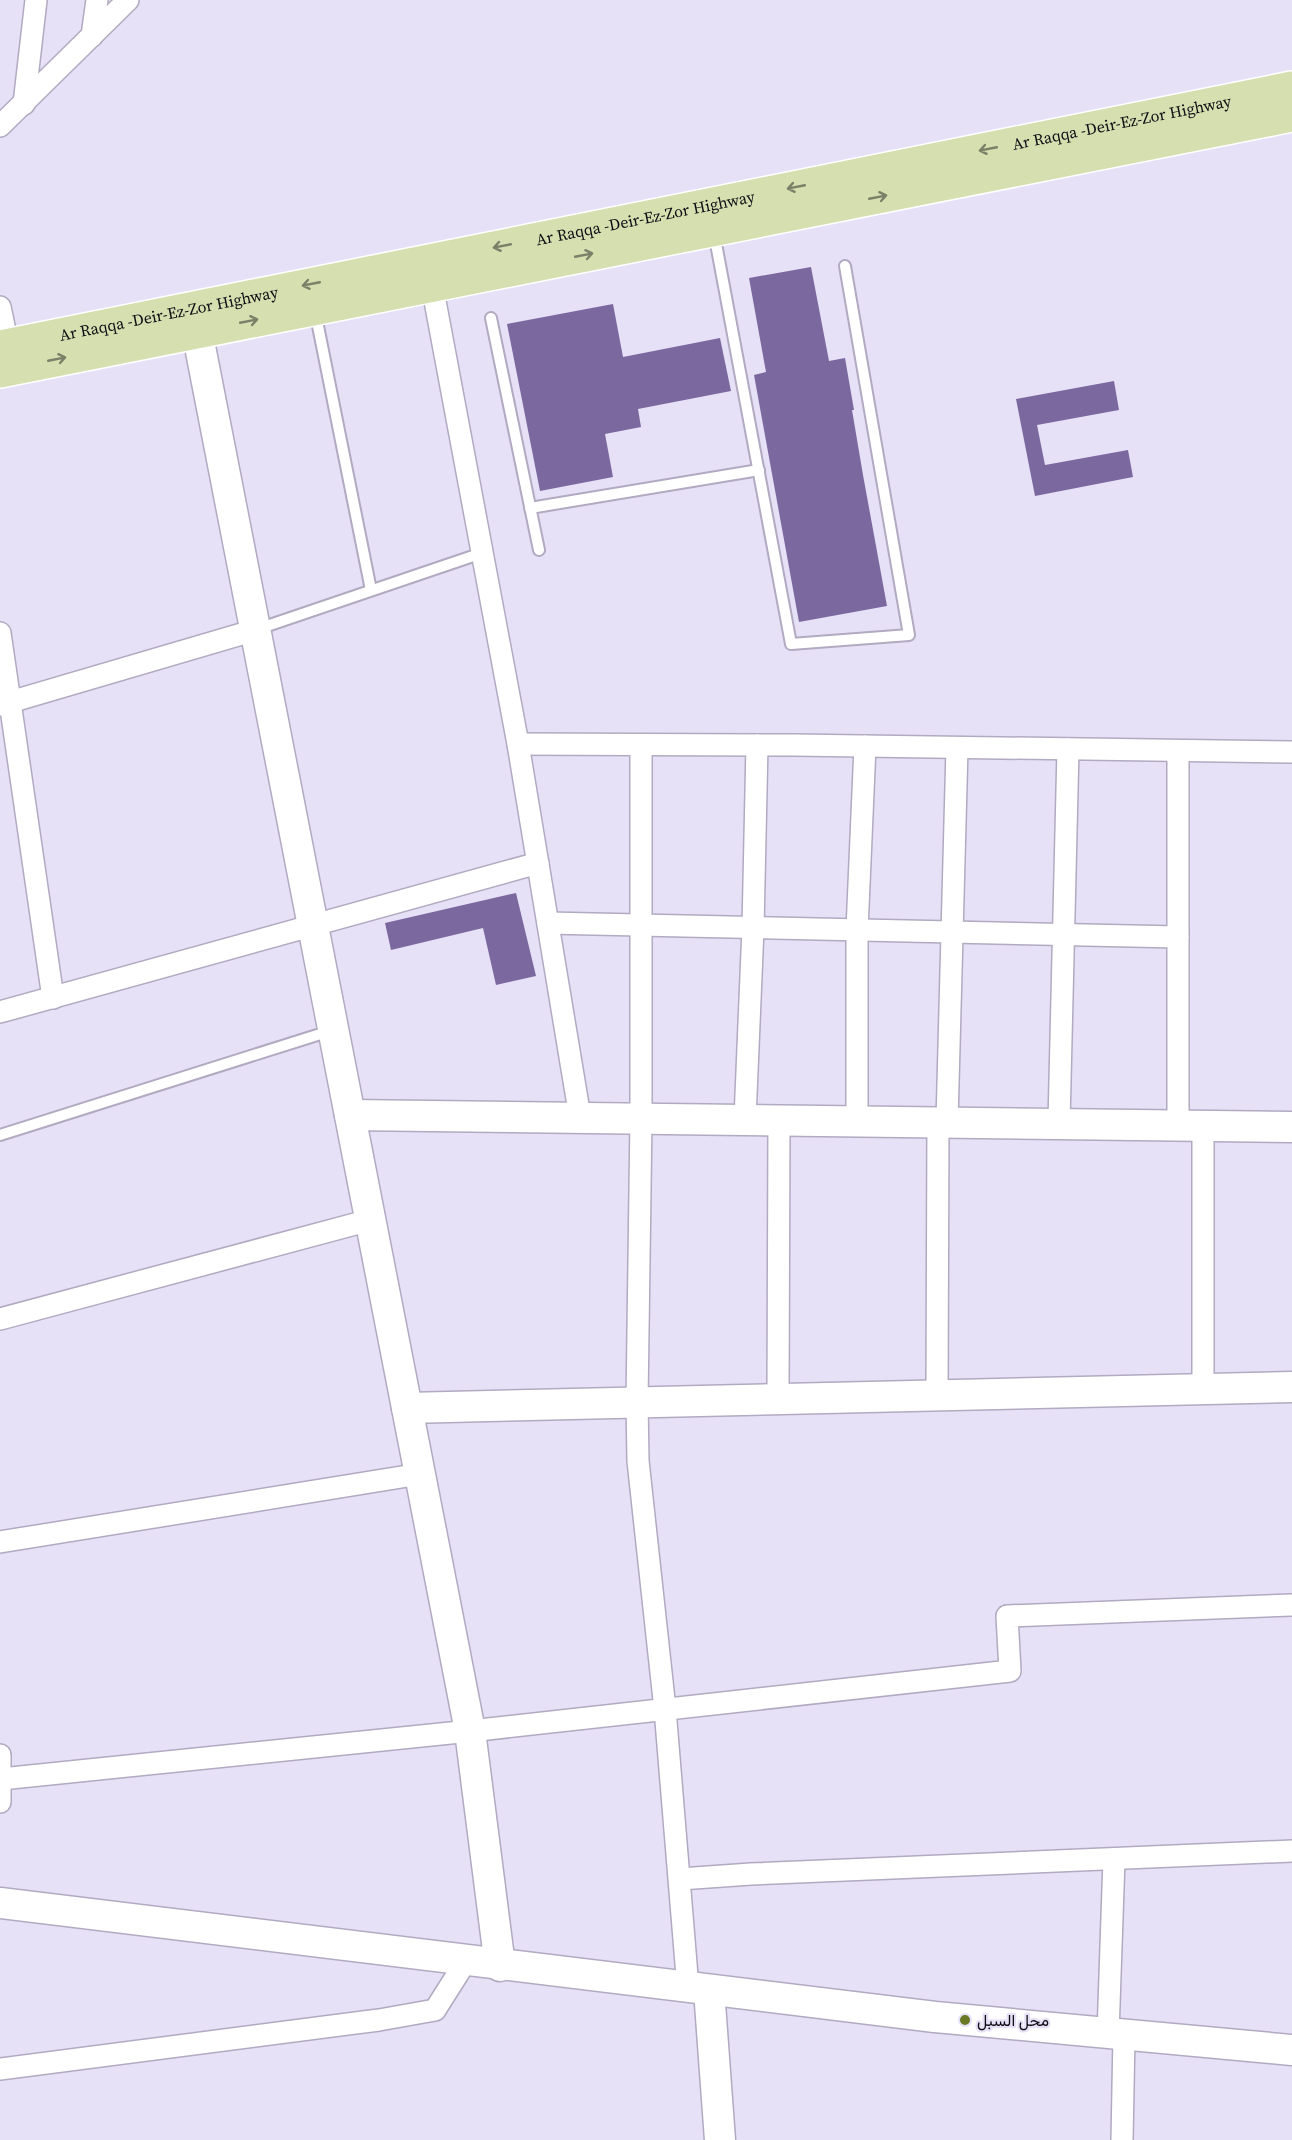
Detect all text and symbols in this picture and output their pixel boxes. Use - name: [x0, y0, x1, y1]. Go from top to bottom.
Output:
- street label: Ar Raqqa -Deir-Ez-Zor Highway: [1010, 89, 1234, 155]
- one-way arrow: [978, 144, 998, 155]
- one-way arrow: [787, 182, 807, 193]
- street label: Ar Raqqa -Deir-Ez-Zor Highway: [534, 185, 757, 250]
- one-way arrow: [868, 191, 888, 202]
- one-way arrow: [493, 241, 512, 252]
- one-way arrow: [574, 249, 593, 260]
- one-way arrow: [302, 279, 321, 290]
- street label: Ar Raqqa -Deir-Ez-Zor Highway: [57, 280, 281, 346]
- one-way arrow: [238, 315, 258, 326]
- one-way arrow: [47, 353, 67, 364]
- place label: محل السبل: [977, 2009, 1049, 2031]
- marker: محل السبل: [958, 2013, 972, 2027]

